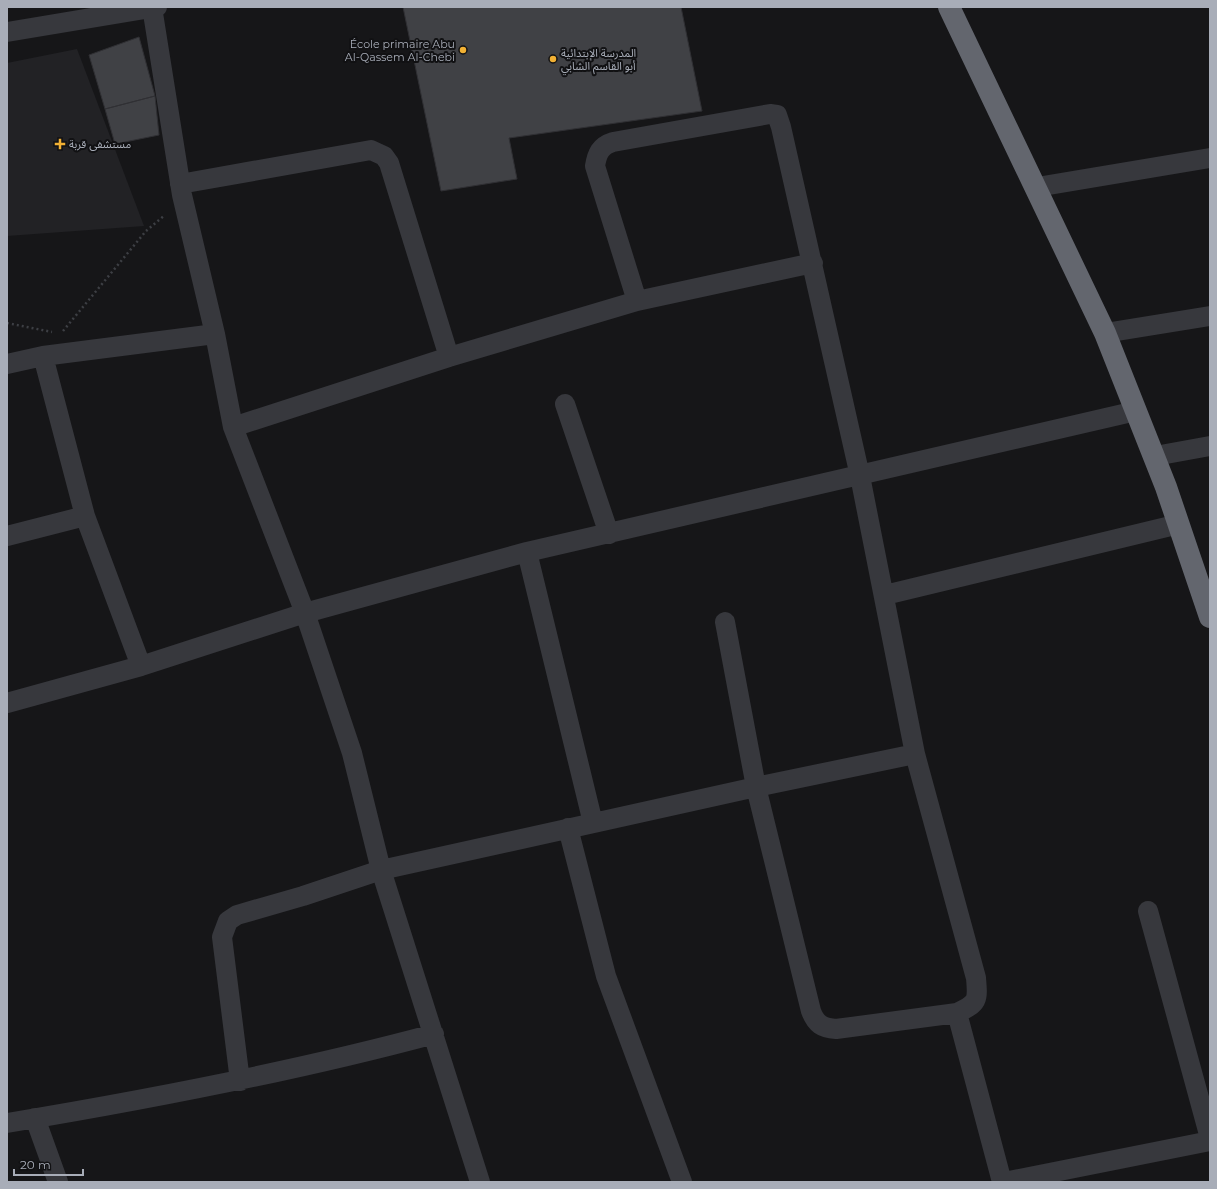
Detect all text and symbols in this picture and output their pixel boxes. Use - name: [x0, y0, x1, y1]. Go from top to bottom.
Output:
- place label: École primaire Abu Al-Qassem Al-Chebi: [345, 37, 455, 64]
- marker: École primaire Abu Al-Qassem Al-Chebi: [458, 45, 468, 55]
- place label: المدرسة الإبتدائية أبو القاسم الشابي: [561, 46, 636, 76]
- marker: المدرسة الإبتدائية أبو القاسم الشابي: [548, 54, 558, 64]
- place label: مستشفى قربة: [69, 137, 131, 151]
- marker: مستشفى قربة: [54, 138, 66, 150]
- scale bar: [14, 1151, 83, 1177]
- text: 20 m: [20, 1157, 51, 1172]

